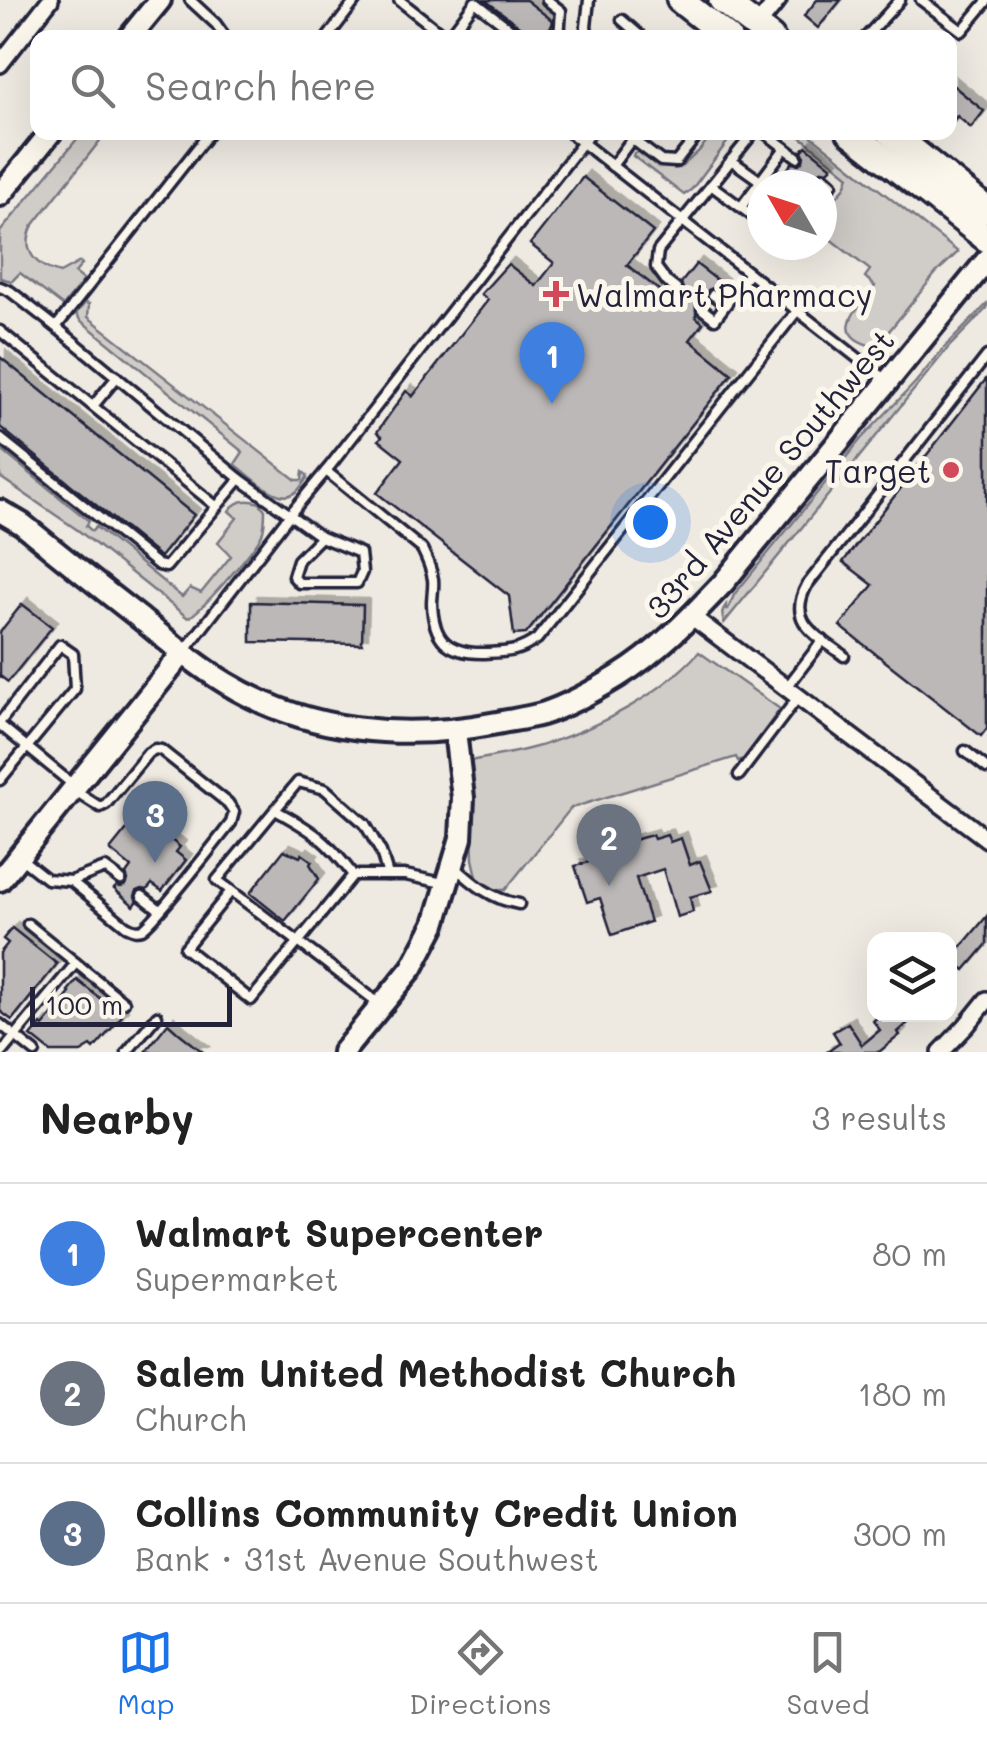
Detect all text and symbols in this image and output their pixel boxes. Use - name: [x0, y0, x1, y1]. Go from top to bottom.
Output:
- search box: [30, 30, 957, 140]
- icon: search: [65, 58, 120, 113]
- text: Search here: [145, 60, 376, 110]
- north arrow: [747, 170, 837, 260]
- place label: Walmart Pharmacy: [576, 273, 872, 316]
- marker: Walmart Pharmacy: [545, 283, 567, 305]
- street label: 33rd Avenue Southwest: [635, 319, 903, 627]
- pin: 1: [520, 322, 584, 404]
- place label: Target: [825, 449, 931, 491]
- marker: Target: [940, 459, 962, 481]
- your location: [625, 497, 676, 548]
- pin: 3: [122, 780, 188, 863]
- pin: 2: [576, 804, 642, 886]
- map controls: [867, 932, 957, 1022]
- button: layers: [867, 932, 957, 1022]
- scale bar: [30, 982, 232, 1026]
- text: 100 m: [45, 986, 123, 1022]
- text: Nearby: [40, 1090, 194, 1145]
- text: 3 results: [811, 1096, 947, 1138]
- text: Walmart Supercenter: [135, 1207, 543, 1257]
- text: 1: [65, 1232, 80, 1274]
- text: 80 m: [872, 1232, 947, 1274]
- text: Supermarket: [135, 1257, 339, 1299]
- text: Salem United Methodist Church: [135, 1347, 736, 1397]
- text: 2: [64, 1372, 81, 1414]
- text: 180 m: [858, 1372, 947, 1414]
- text: Church: [135, 1397, 246, 1439]
- text: Collins Community Credit Union: [135, 1487, 738, 1537]
- text: 3: [63, 1512, 82, 1554]
- text: 300 m: [853, 1512, 947, 1554]
- text: Bank · 31st Avenue Southwest: [135, 1537, 599, 1579]
- tab: Map: [117, 1625, 174, 1721]
- tab: Directions: [409, 1625, 552, 1721]
- tab: Saved: [786, 1625, 870, 1721]

